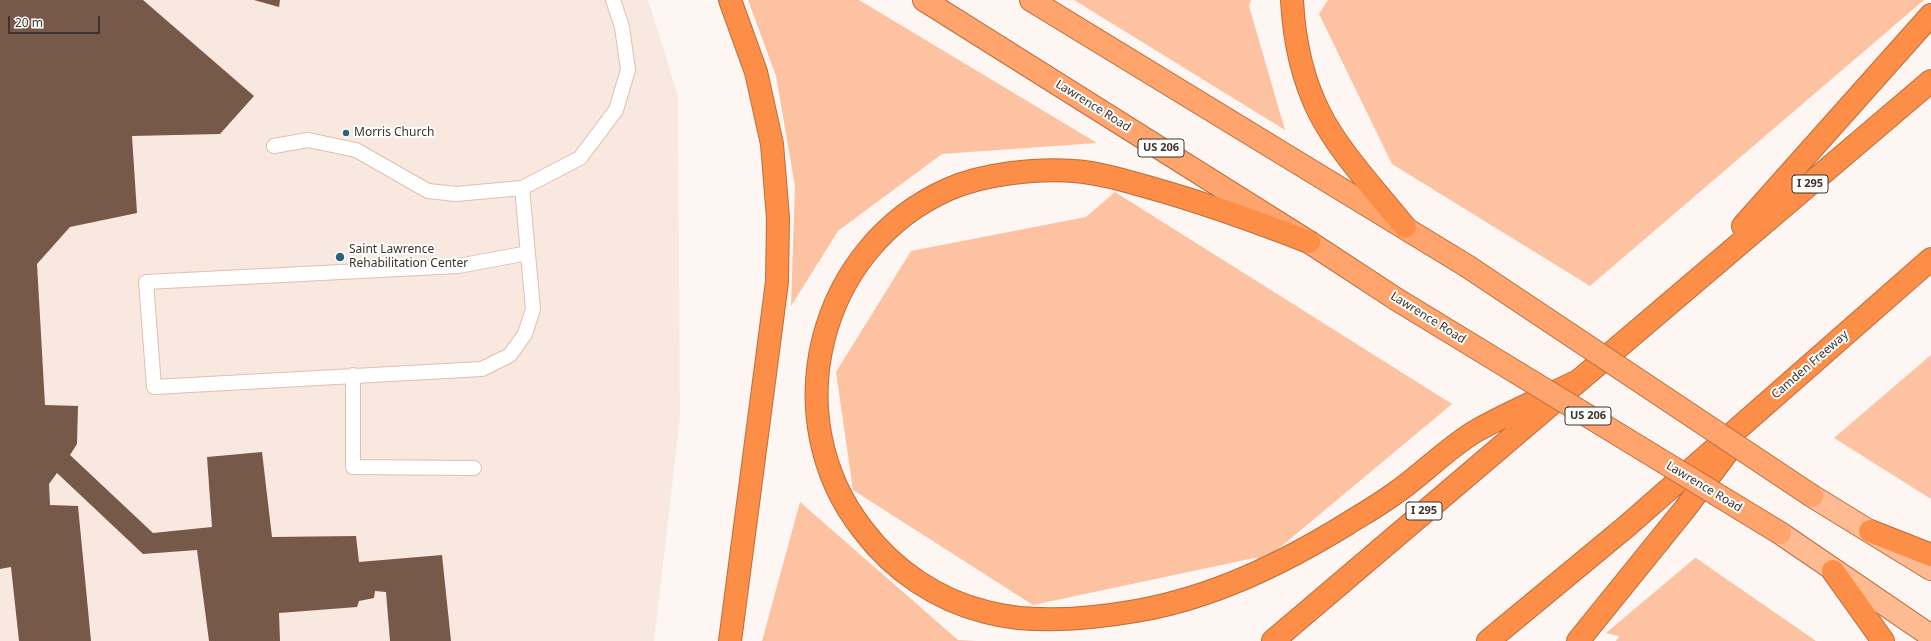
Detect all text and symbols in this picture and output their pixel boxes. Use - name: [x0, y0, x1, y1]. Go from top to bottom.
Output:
- scale bar: [10, 8, 102, 34]
- text: 20 m: [15, 14, 43, 31]
- street label: Lawrence Road: [1053, 77, 1133, 135]
- place label: Morris Church: [354, 126, 434, 140]
- marker: Morris Church: [341, 128, 351, 138]
- road number: US 206: [1138, 139, 1184, 157]
- road number: I 295: [1792, 175, 1828, 193]
- place label: Saint Lawrence Rehabilitation Center: [349, 243, 468, 271]
- marker: Saint Lawrence Rehabilitation Center: [334, 251, 346, 263]
- street label: Lawrence Road: [1388, 289, 1468, 347]
- street label: Camden Freeway: [1769, 328, 1851, 402]
- road number: US 206: [1565, 407, 1611, 425]
- street label: Lawrence Road: [1664, 459, 1744, 515]
- road number: I 295: [1406, 502, 1442, 520]

